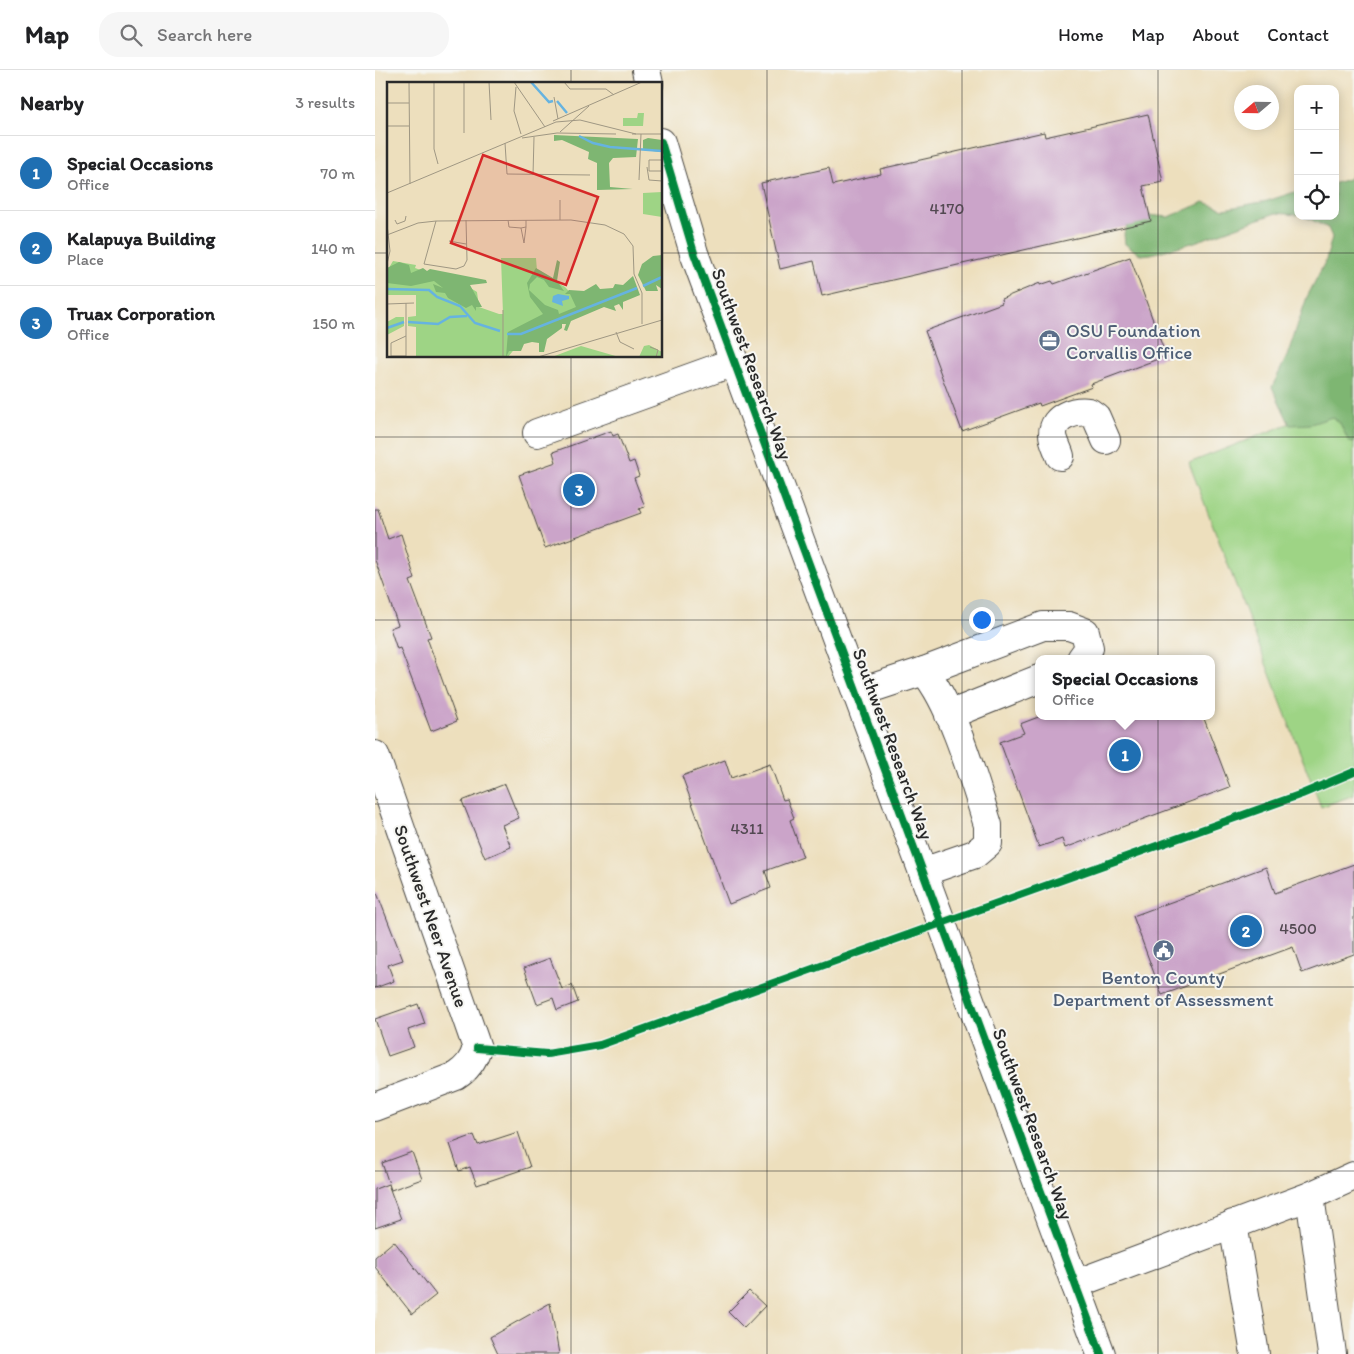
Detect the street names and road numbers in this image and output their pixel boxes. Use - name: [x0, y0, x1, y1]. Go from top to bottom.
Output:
- street label: Southwest Research Way: [707, 265, 797, 463]
- street label: Southwest Research Way: [848, 645, 938, 843]
- street label: Southwest Neer Avenue: [389, 822, 473, 1010]
- street label: Southwest Research Way: [988, 1025, 1078, 1223]

